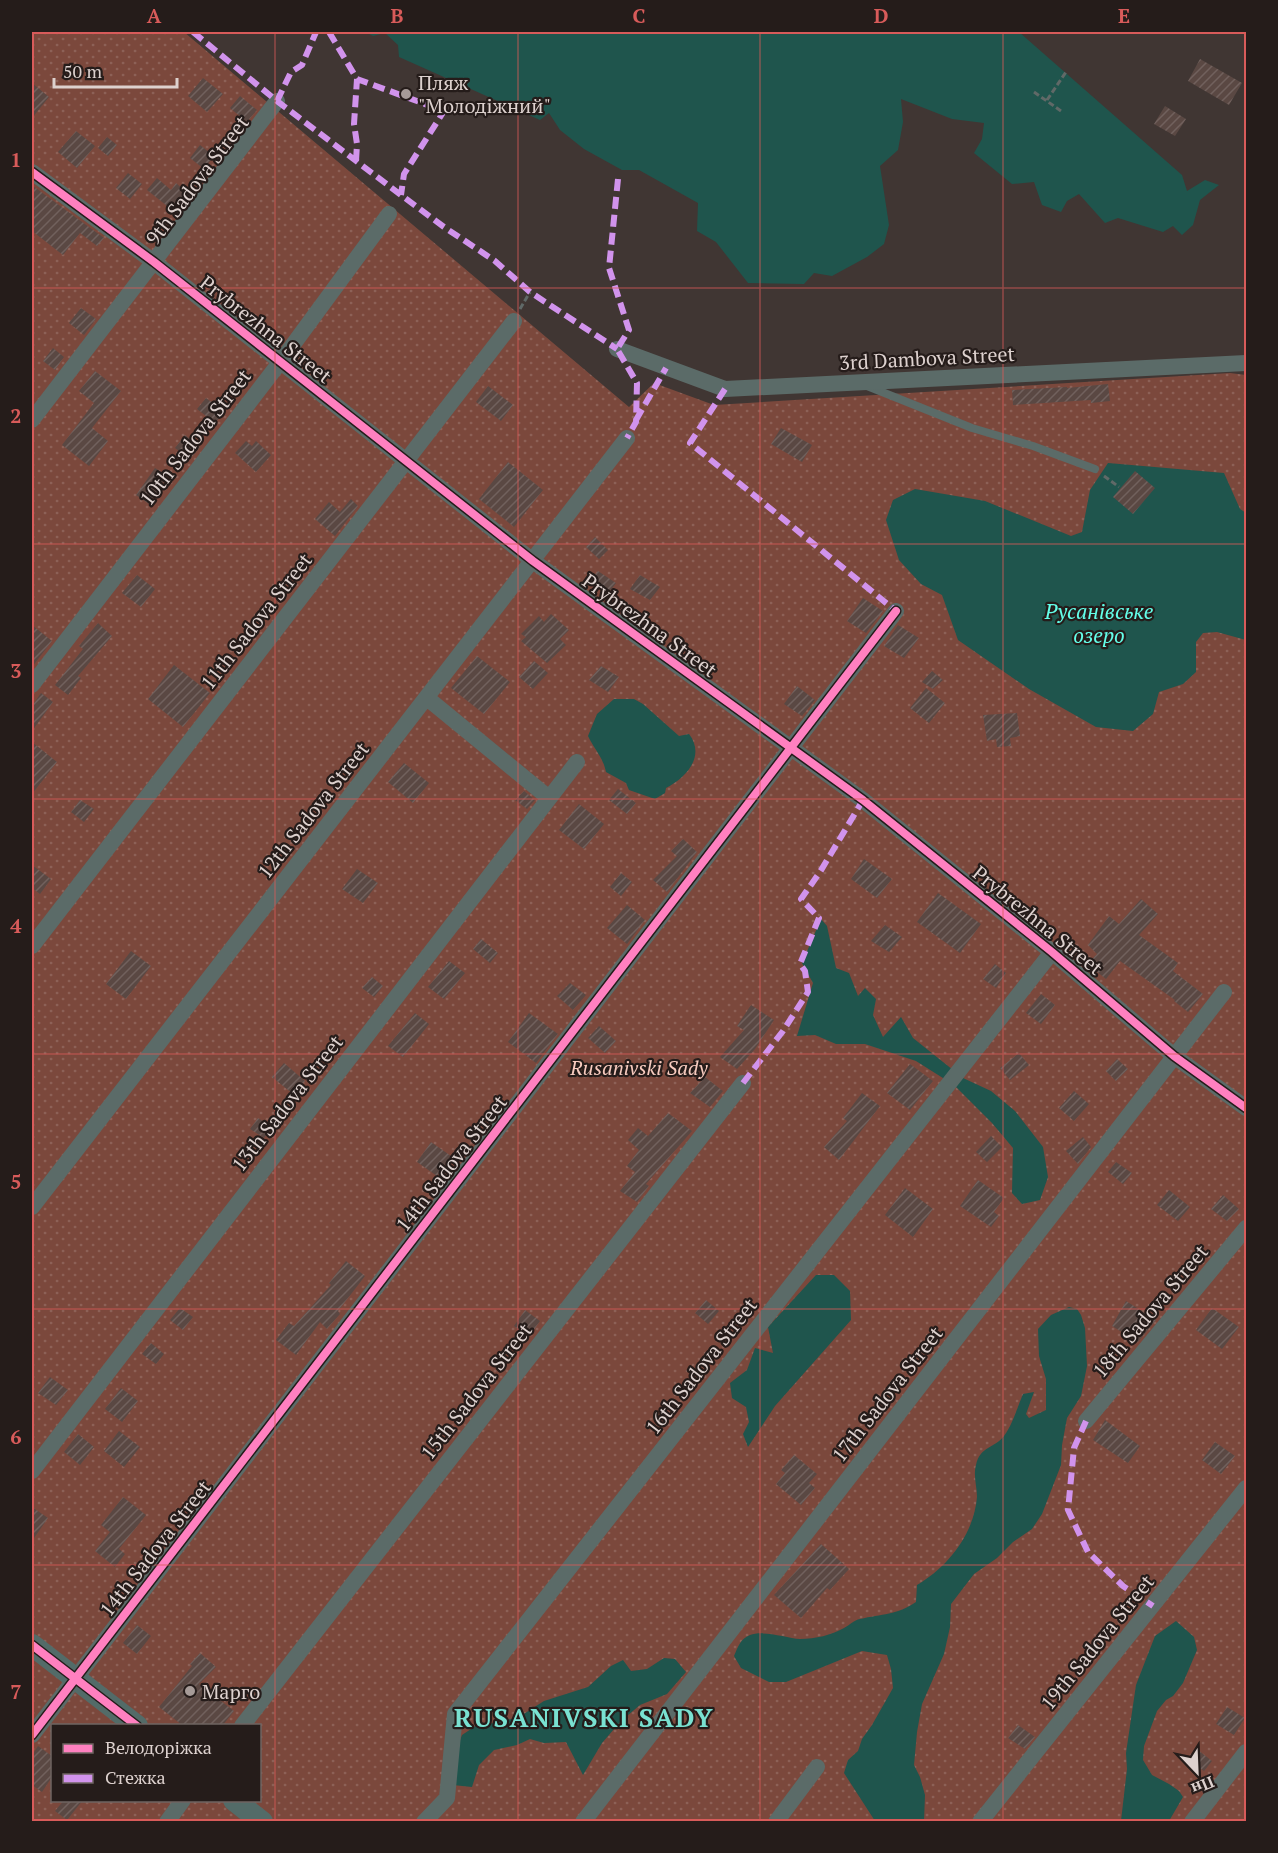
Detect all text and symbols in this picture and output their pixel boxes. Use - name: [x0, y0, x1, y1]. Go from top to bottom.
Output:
- text: A: [147, 2, 162, 29]
- text: B: [391, 2, 404, 29]
- text: C: [632, 2, 646, 29]
- text: D: [874, 2, 888, 29]
- text: E: [1118, 2, 1130, 29]
- scale bar: [54, 51, 177, 89]
- text: 50 m: [63, 59, 103, 83]
- place label: Пляж "Молодіжний": [418, 69, 551, 119]
- marker: Пляж "Молодіжний": [399, 87, 413, 101]
- street label: 9th Sadova Street: [139, 109, 255, 250]
- text: 1: [10, 146, 22, 173]
- street label: Prybrezhna Street: [195, 269, 338, 389]
- street label: 3rd Dambova Street: [838, 340, 1016, 376]
- street label: 10th Sadova Street: [133, 363, 257, 511]
- text: 2: [10, 402, 22, 429]
- street label: 11th Sadova Street: [194, 547, 318, 695]
- street label: Prybrezhna Street: [577, 567, 723, 683]
- water label: Русанівське озеро: [1044, 597, 1154, 649]
- text: 3: [10, 657, 22, 684]
- street label: 12th Sadova Street: [251, 736, 375, 884]
- street label: Prybrezhna Street: [967, 859, 1109, 981]
- text: 4: [10, 912, 22, 939]
- street label: 13th Sadova Street: [225, 1029, 349, 1177]
- park label: Rusanivski Sady: [569, 1054, 709, 1081]
- street label: 14th Sadova Street: [389, 1089, 513, 1237]
- text: 5: [10, 1168, 22, 1195]
- street label: 18th Sadova Street: [1086, 1238, 1214, 1383]
- street label: 16th Sadova Street: [639, 1292, 763, 1440]
- street label: 15th Sadova Street: [414, 1317, 538, 1465]
- street label: 17th Sadova Street: [825, 1320, 949, 1468]
- text: 6: [10, 1423, 22, 1450]
- street label: 14th Sadova Street: [93, 1474, 217, 1622]
- street label: 19th Sadova Street: [1034, 1568, 1160, 1715]
- text: 7: [10, 1678, 22, 1705]
- place label: Марго: [202, 1678, 260, 1705]
- marker: Марго: [183, 1684, 197, 1698]
- district label: RUSANIVSKI SADY: [454, 1700, 714, 1734]
- legend: [51, 1724, 261, 1802]
- text: Велодоріжка: [105, 1735, 212, 1759]
- north arrow: [1167, 1742, 1227, 1802]
- text: Стежка: [105, 1765, 166, 1789]
- text: Пн: [1188, 1771, 1218, 1801]

